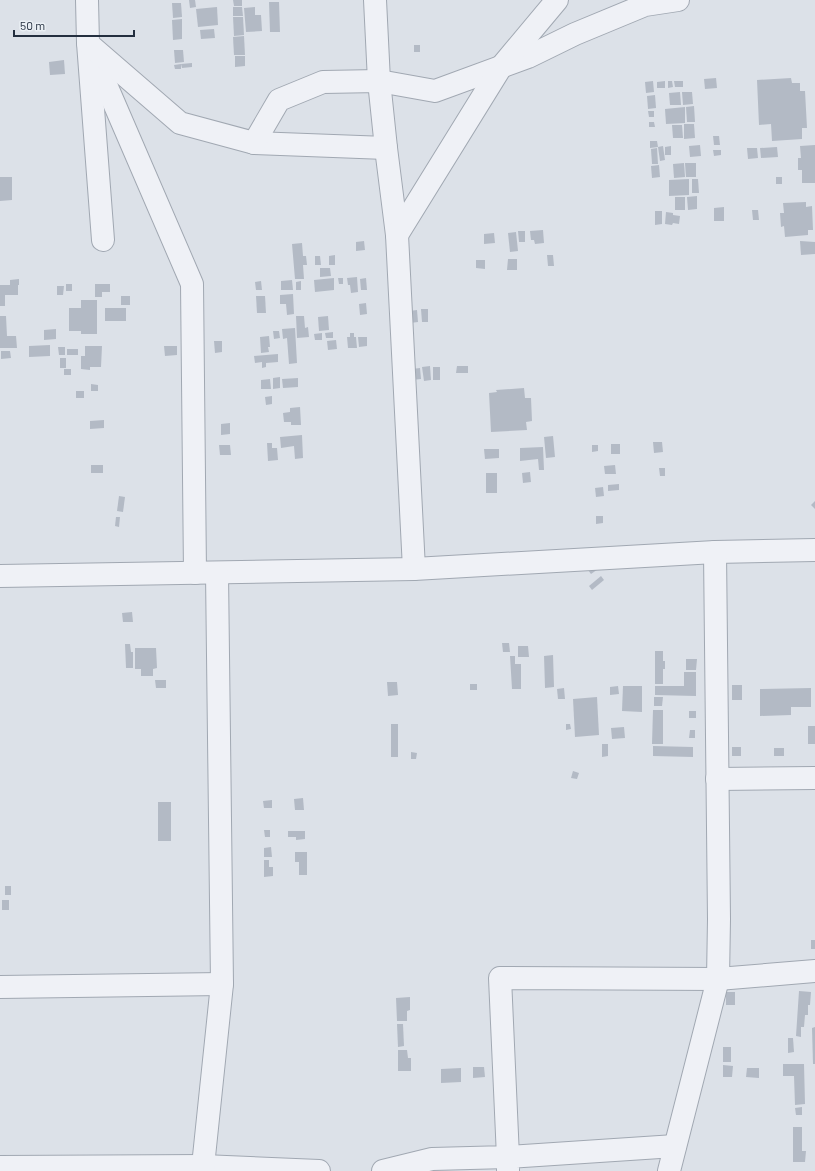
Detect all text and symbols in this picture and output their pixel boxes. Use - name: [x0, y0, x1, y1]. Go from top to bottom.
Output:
- scale bar: [14, 12, 134, 38]
- text: 50 m: [20, 18, 45, 32]

